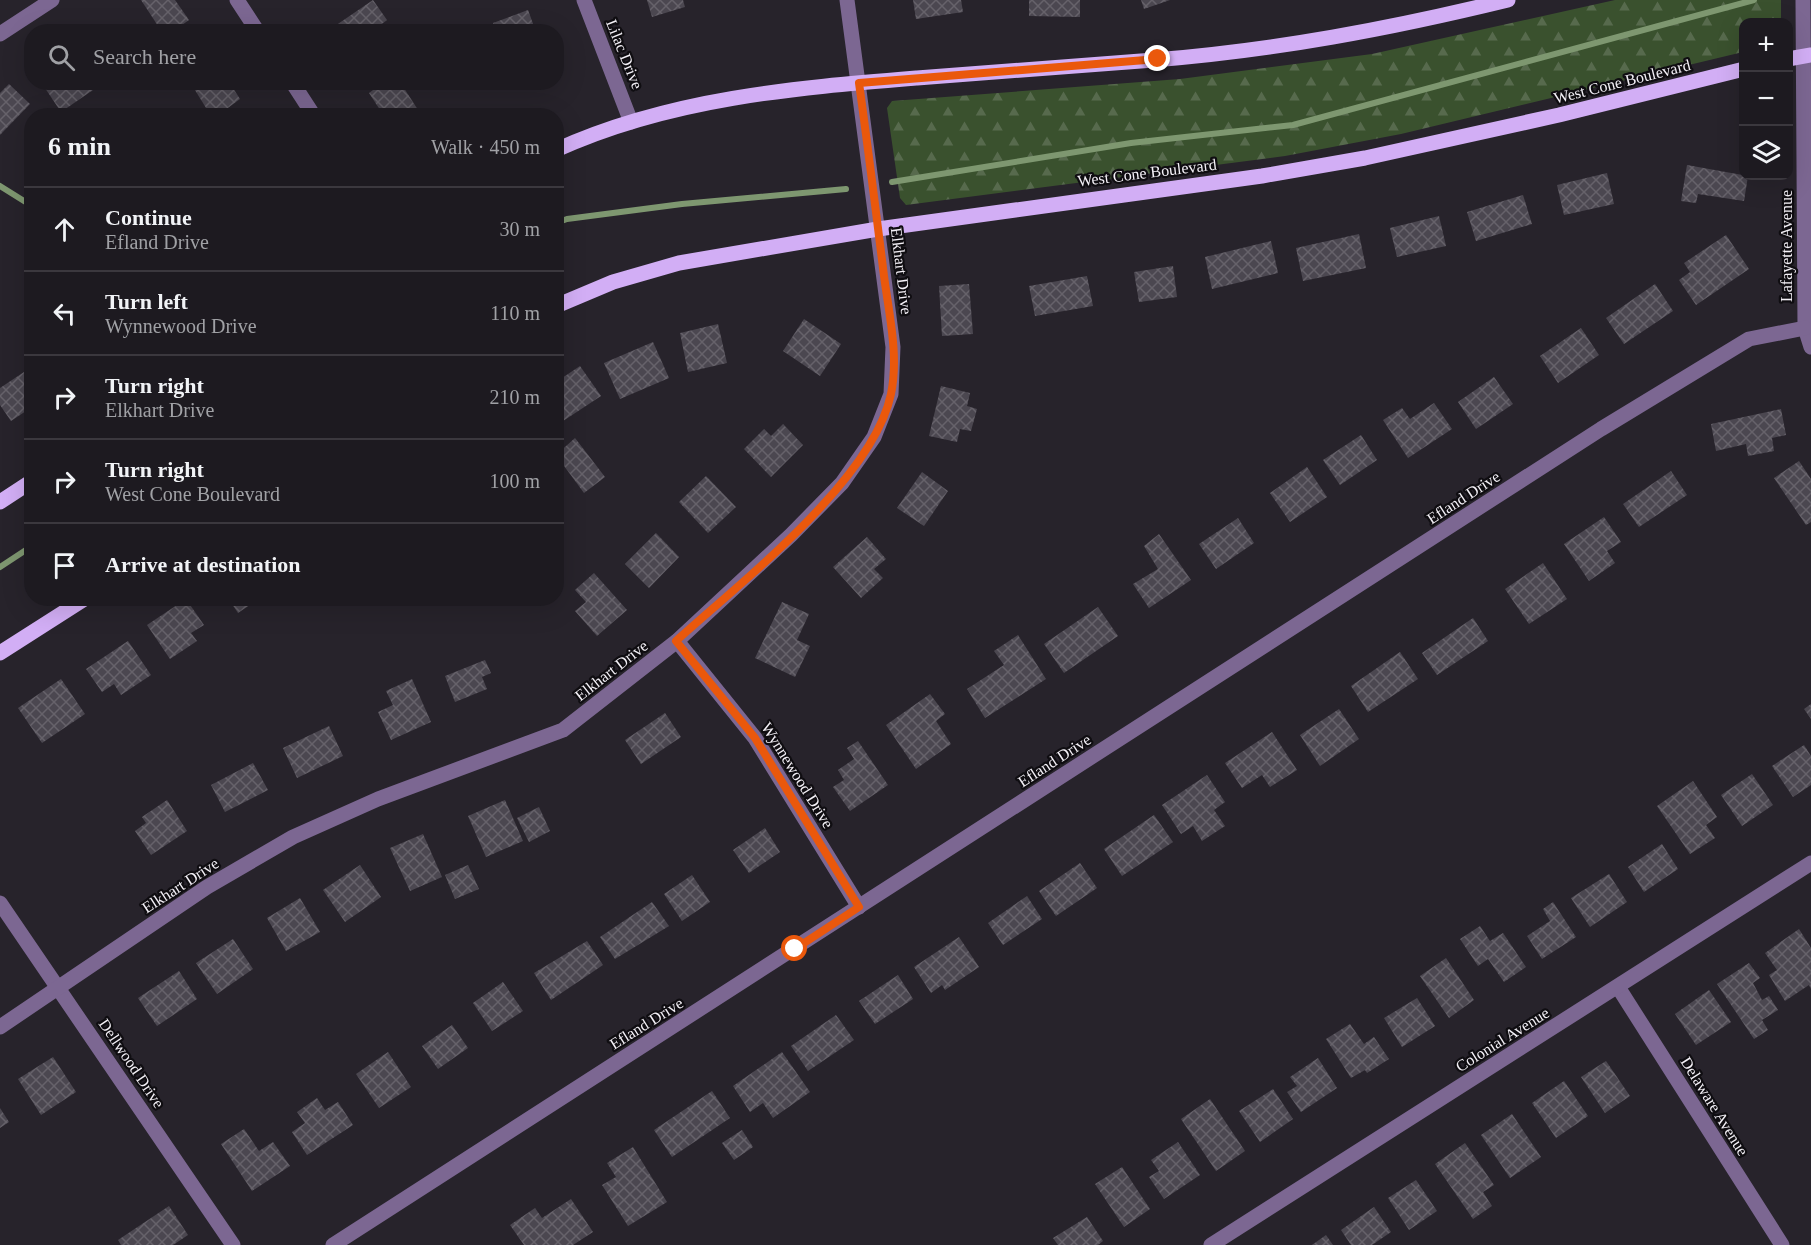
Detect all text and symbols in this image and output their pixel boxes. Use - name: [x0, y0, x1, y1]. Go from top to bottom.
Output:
- street label: Lilac Drive: [603, 17, 646, 91]
- map controls: [1739, 18, 1793, 180]
- button: +: [1739, 18, 1793, 72]
- search box: [24, 24, 564, 90]
- icon: search: [45, 41, 78, 74]
- text: Search here: [93, 44, 196, 69]
- route end: [1144, 45, 1170, 71]
- street label: West Cone Boulevard: [1552, 56, 1692, 107]
- button: −: [1739, 72, 1793, 126]
- button: layers: [1739, 126, 1793, 180]
- text: 6 min: [48, 132, 111, 161]
- text: Walk · 450 m: [431, 136, 540, 158]
- street label: West Cone Boulevard: [1077, 156, 1218, 189]
- street label: Lafayette Avenue: [1778, 190, 1796, 302]
- text: Continue: [105, 205, 192, 230]
- icon: ahead: [48, 213, 81, 246]
- text: 30 m: [499, 218, 540, 240]
- street label: Elkhart Drive: [888, 227, 915, 316]
- text: Efland Drive: [105, 231, 209, 253]
- text: Turn left: [105, 289, 188, 314]
- icon: left: [48, 297, 81, 330]
- text: 110 m: [490, 302, 540, 324]
- text: Wynnewood Drive: [105, 315, 257, 337]
- text: Turn right: [105, 373, 204, 398]
- icon: right: [48, 381, 81, 414]
- text: 210 m: [489, 386, 540, 408]
- text: Elkhart Drive: [105, 399, 214, 421]
- text: Turn right: [105, 457, 204, 482]
- icon: right: [48, 465, 81, 498]
- street label: Efland Drive: [1424, 468, 1503, 527]
- text: 100 m: [489, 470, 540, 492]
- text: West Cone Boulevard: [105, 483, 280, 505]
- icon: arrive: [48, 549, 81, 582]
- text: Arrive at destination: [105, 552, 301, 577]
- street label: Elkhart Drive: [572, 637, 651, 704]
- street label: Wynnewood Drive: [757, 719, 837, 832]
- street label: Efland Drive: [1015, 731, 1094, 790]
- street label: Elkhart Drive: [139, 854, 222, 916]
- route start: [781, 935, 807, 961]
- street label: Efland Drive: [607, 994, 686, 1053]
- street label: Colonial Avenue: [1452, 1004, 1552, 1075]
- street label: Dellwood Drive: [96, 1016, 168, 1111]
- street label: Delaware Avenue: [1677, 1054, 1752, 1159]

